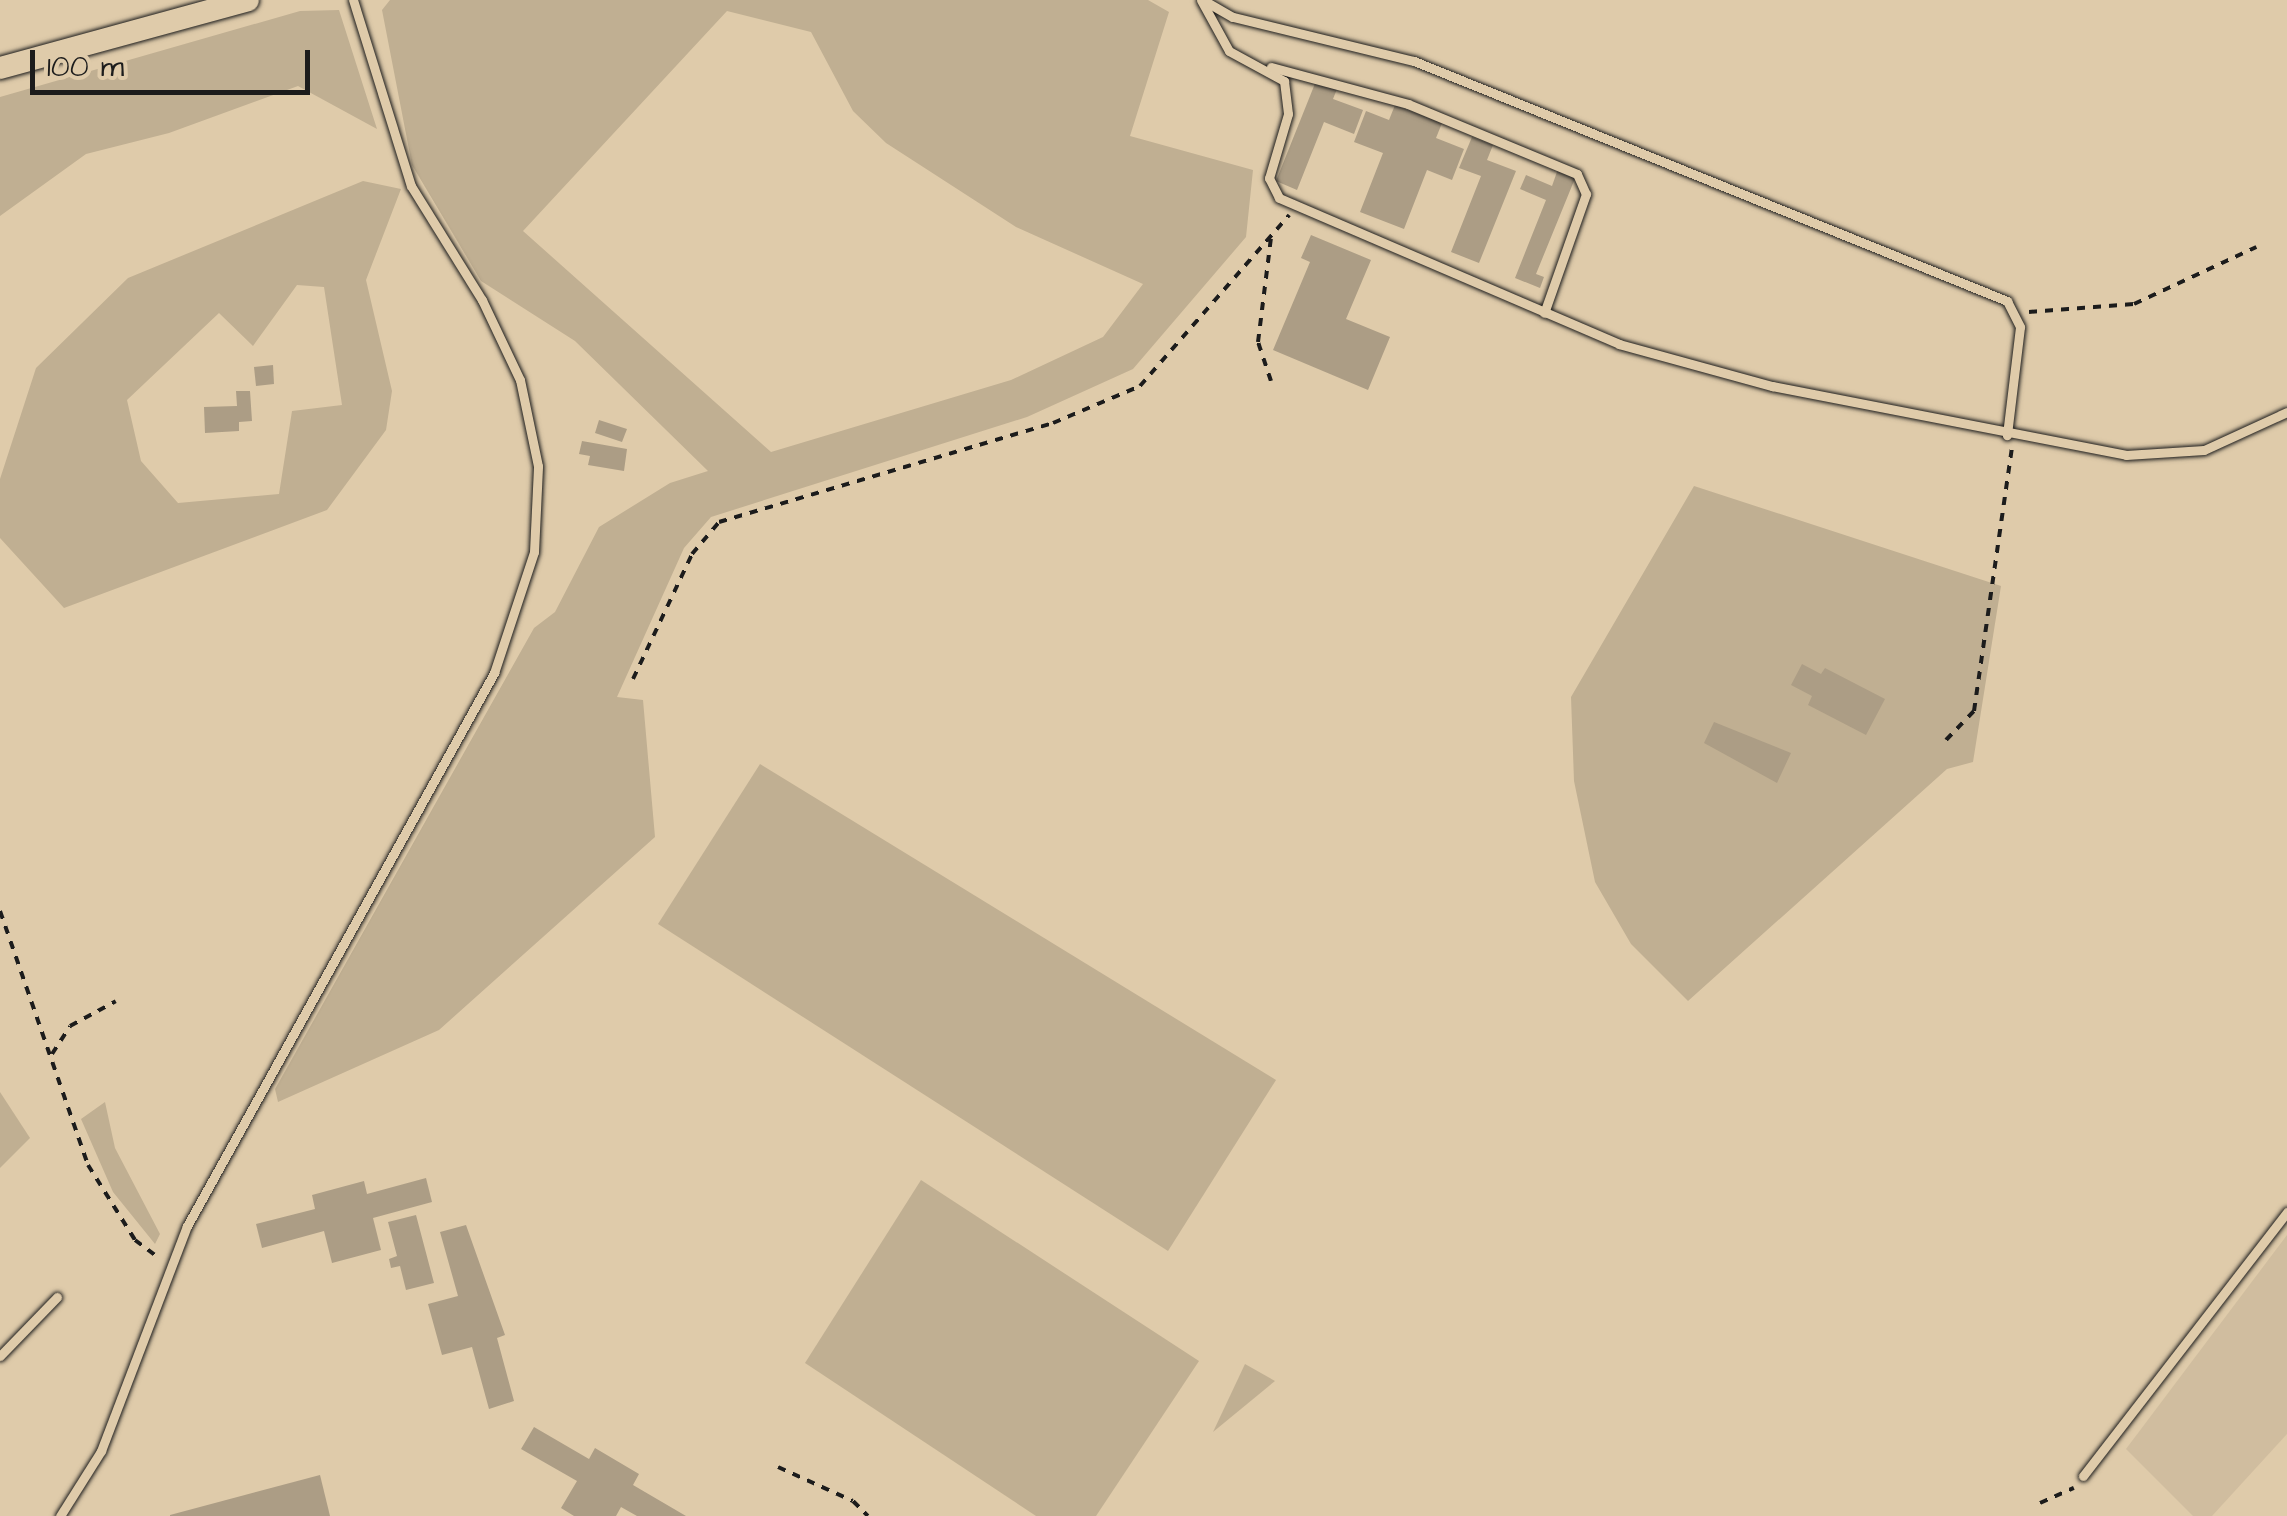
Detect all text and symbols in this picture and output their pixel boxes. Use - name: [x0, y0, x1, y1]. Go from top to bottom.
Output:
- scale bar: [35, 30, 315, 92]
- text: 100 m: [47, 46, 124, 88]

